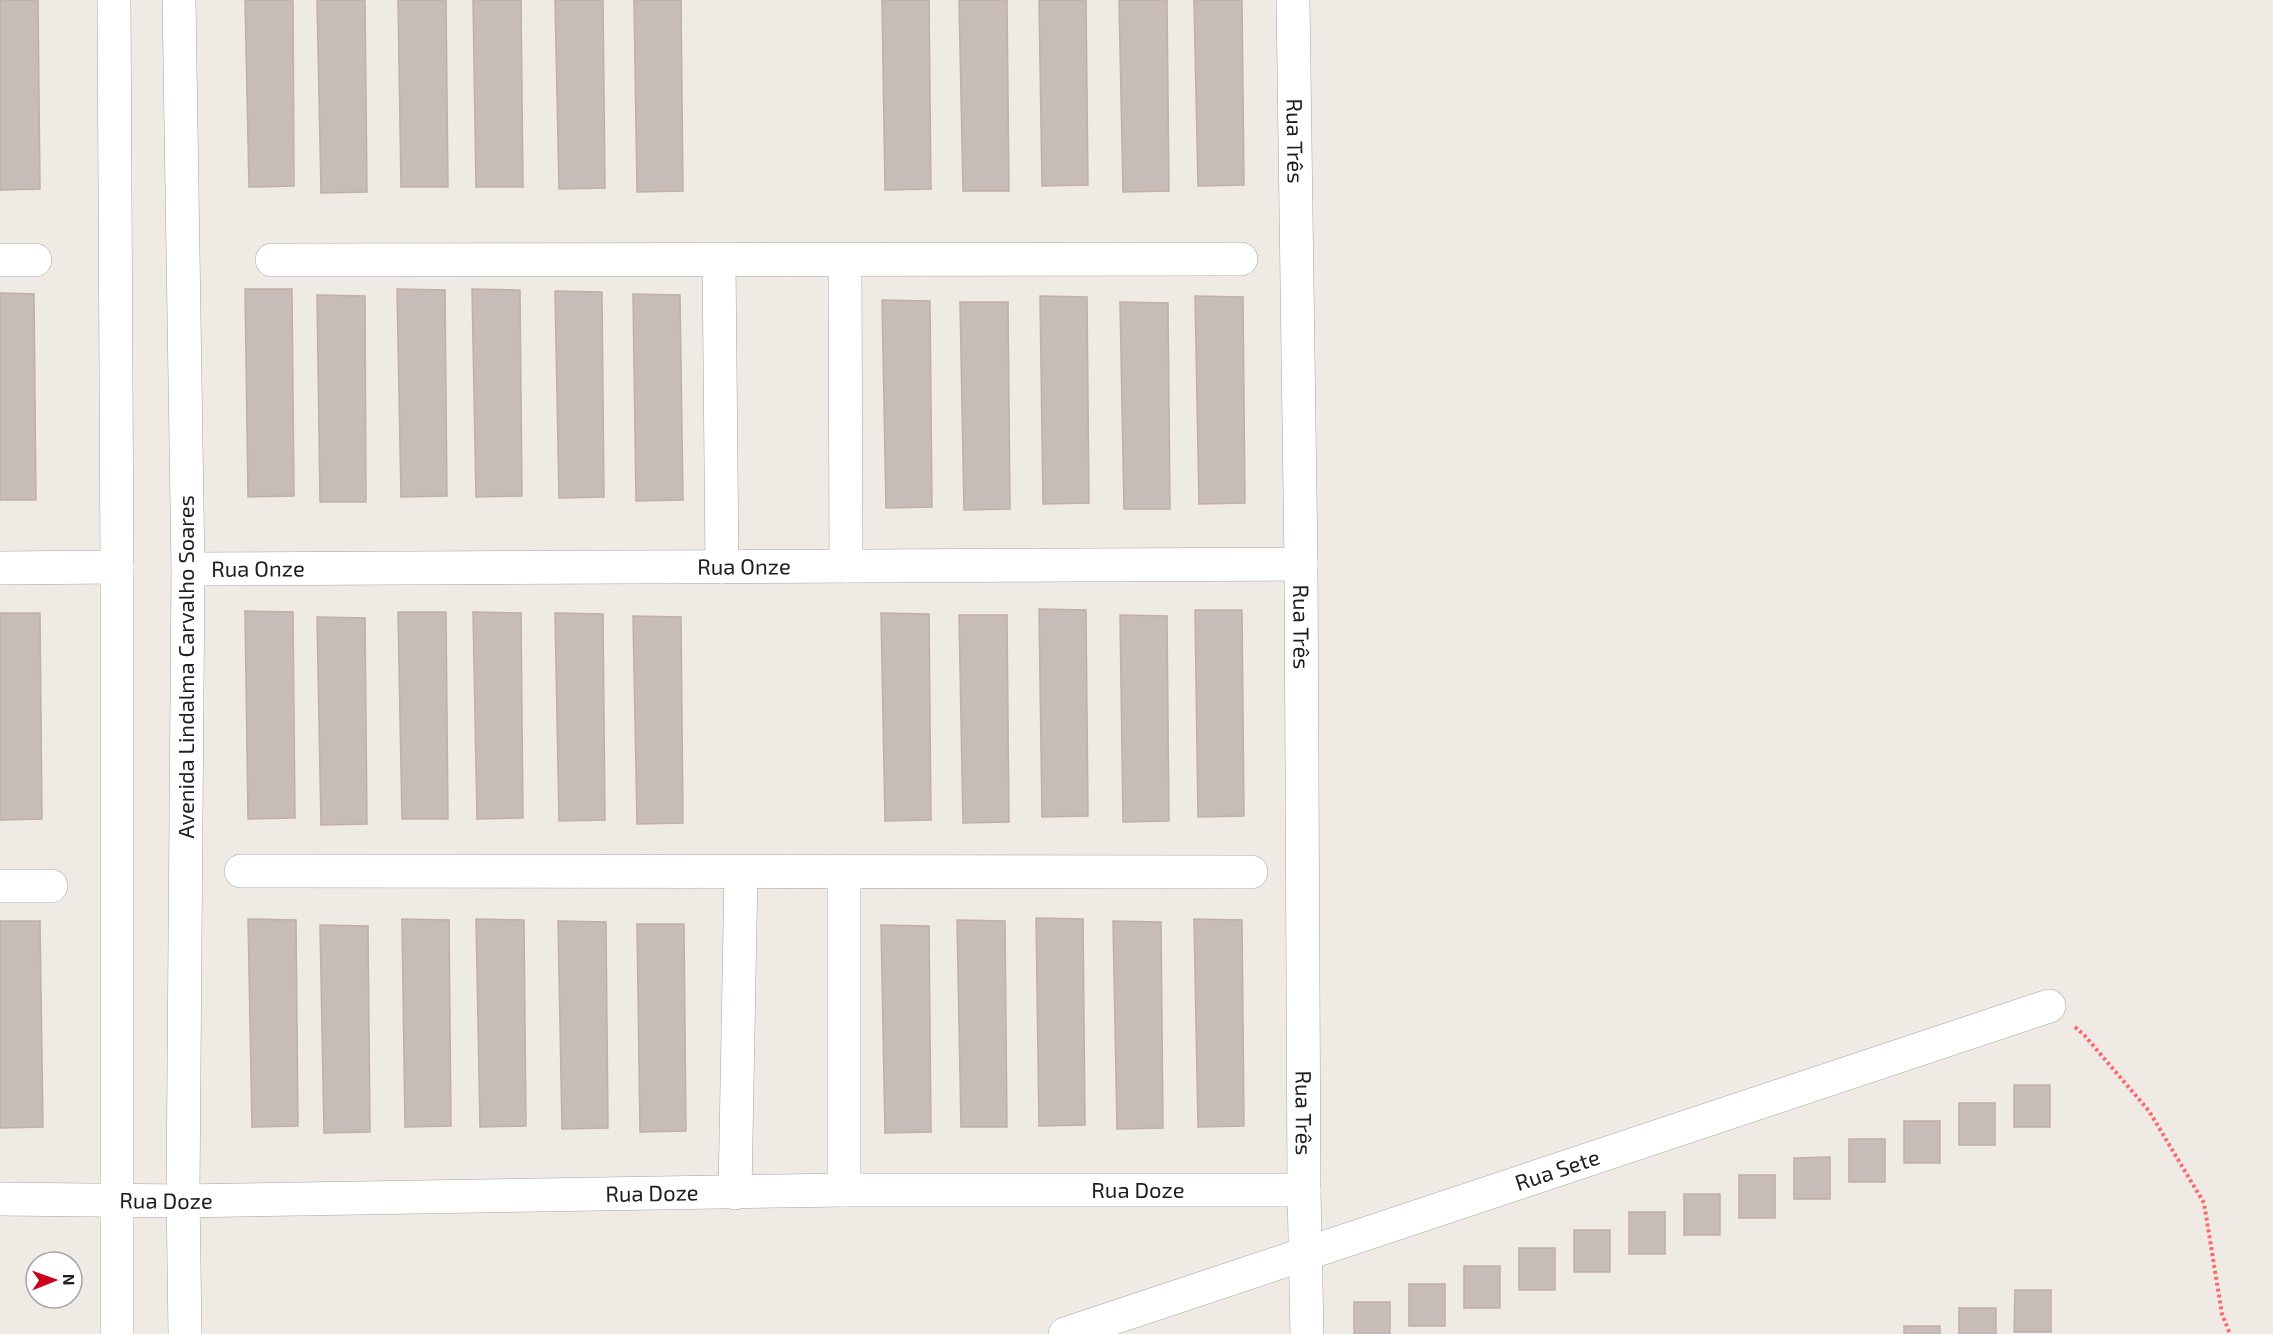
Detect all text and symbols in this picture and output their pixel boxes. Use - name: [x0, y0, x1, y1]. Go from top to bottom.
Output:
- street label: Rua Três: [1282, 98, 1310, 184]
- street label: Avenida Lindalma Carvalho Soares: [172, 495, 198, 839]
- street label: Rua Onze: [697, 552, 791, 579]
- street label: Rua Onze: [211, 554, 305, 581]
- street label: Rua Três: [1289, 584, 1316, 669]
- street label: Rua Três: [1291, 1070, 1318, 1155]
- street label: Rua Sete: [1511, 1143, 1603, 1195]
- street label: Rua Doze: [1091, 1176, 1185, 1202]
- street label: Rua Doze: [605, 1178, 699, 1206]
- street label: Rua Doze: [119, 1186, 213, 1213]
- north arrow: [24, 1250, 84, 1310]
- text: N: [60, 1274, 79, 1286]

